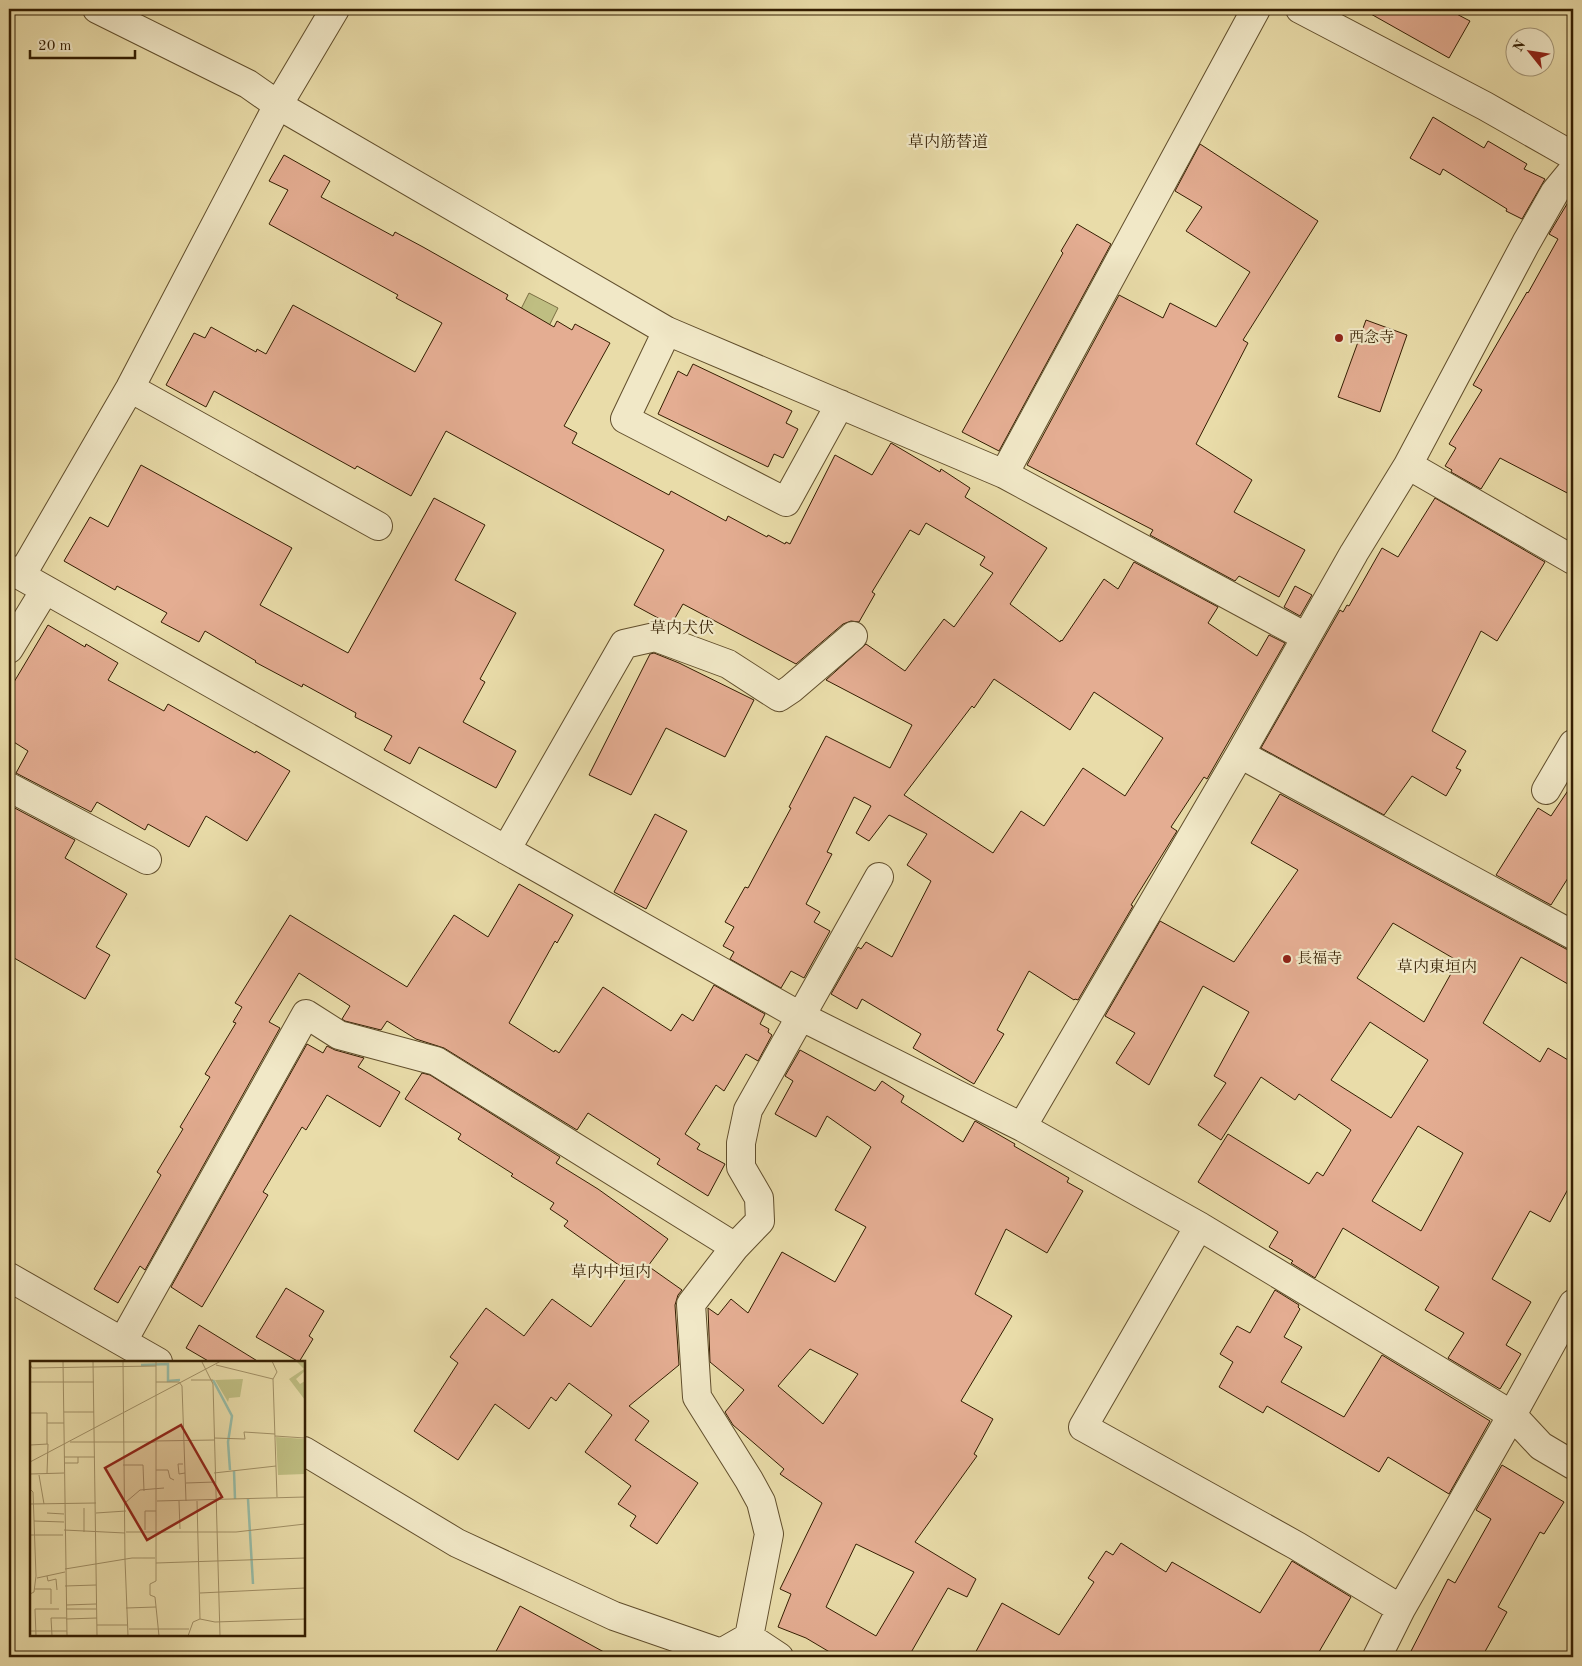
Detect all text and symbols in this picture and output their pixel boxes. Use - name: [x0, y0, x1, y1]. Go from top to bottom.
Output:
- scale bar: [30, 28, 135, 60]
- north arrow: [1504, 28, 1554, 78]
- text: N: [1511, 38, 1528, 54]
- text: 20 m: [38, 39, 72, 54]
- district label: 草内筋替道: [908, 133, 988, 151]
- place label: 西念寺: [1349, 329, 1394, 346]
- marker: 西念寺: [1333, 332, 1345, 344]
- district label: 草内犬伏: [650, 619, 714, 637]
- place label: 長福寺: [1297, 950, 1342, 967]
- marker: 長福寺: [1281, 953, 1293, 965]
- district label: 草内東垣内: [1397, 958, 1477, 976]
- district label: 草内中垣内: [571, 1263, 651, 1281]
- inset map: [30, 1361, 305, 1636]

